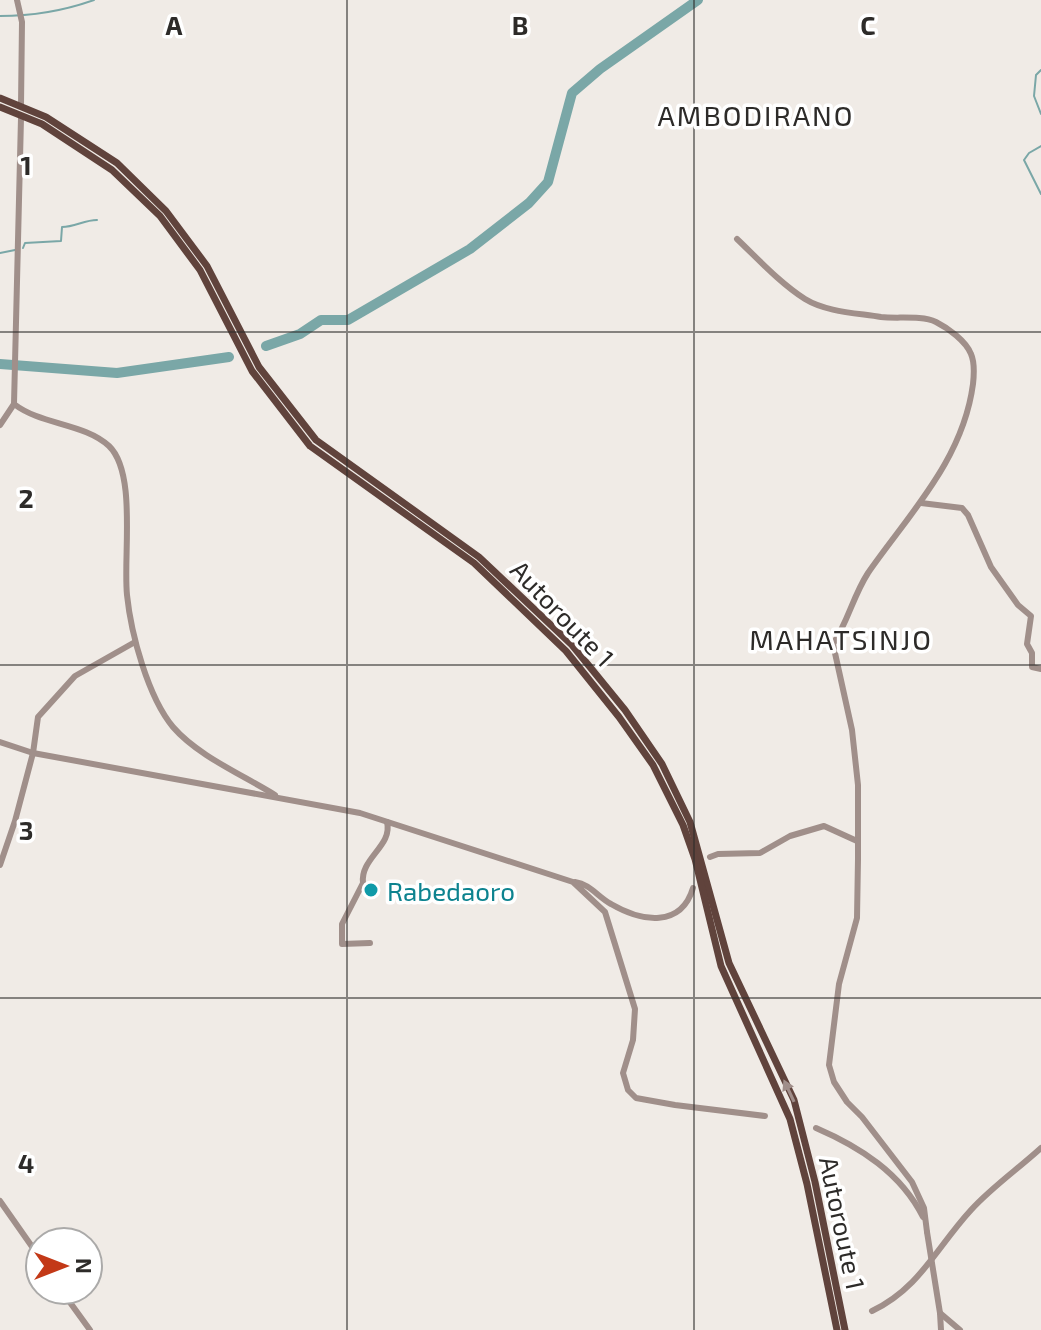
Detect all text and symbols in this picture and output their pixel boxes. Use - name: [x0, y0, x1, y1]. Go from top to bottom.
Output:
- text: A: [166, 9, 183, 40]
- text: B: [512, 9, 528, 40]
- text: C: [860, 9, 876, 40]
- district label: AMBODIRANO: [657, 98, 855, 132]
- text: 1: [20, 149, 32, 180]
- text: 2: [18, 482, 34, 513]
- street label: Autoroute 1: [505, 554, 621, 672]
- district label: MAHATSINJO: [749, 622, 933, 656]
- text: 3: [19, 814, 33, 845]
- place label: Rabedaoro: [387, 875, 515, 906]
- marker: Rabedaoro: [362, 881, 380, 899]
- one-way arrow: [782, 1079, 796, 1103]
- text: 4: [18, 1147, 34, 1178]
- street label: Autoroute 1: [814, 1154, 872, 1292]
- north arrow: [24, 1226, 104, 1306]
- text: N: [72, 1258, 98, 1274]

